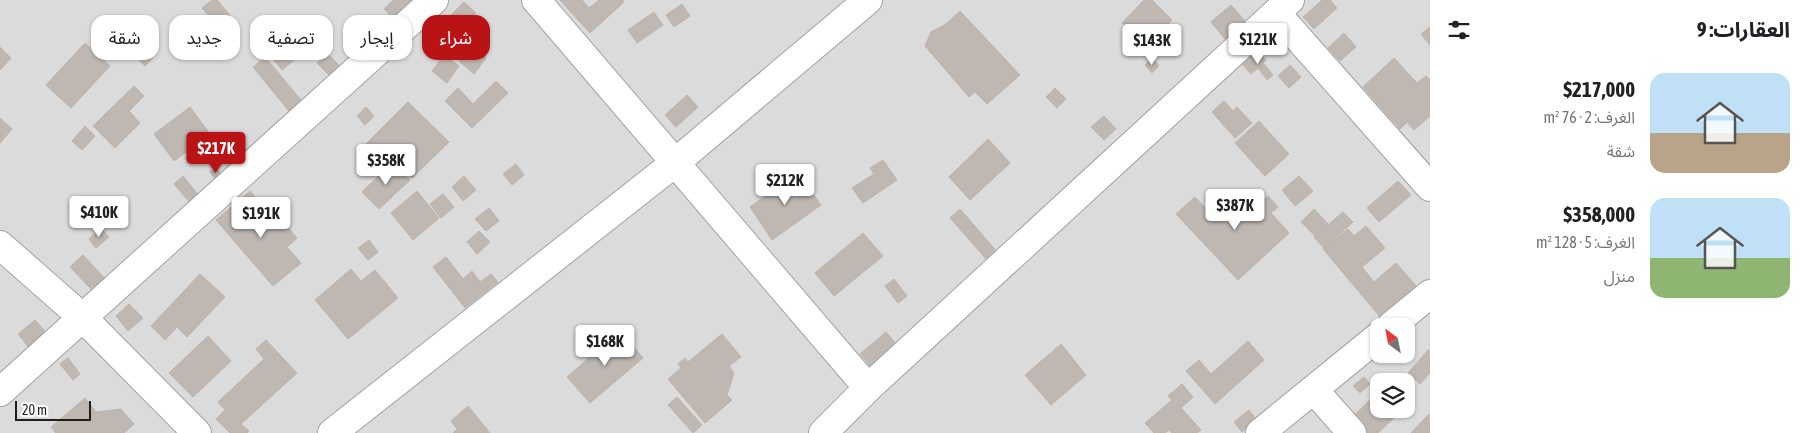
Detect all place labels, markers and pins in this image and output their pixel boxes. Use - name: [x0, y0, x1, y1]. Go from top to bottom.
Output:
- pin: $121K: [1223, 22, 1293, 65]
- pin: $143K: [1117, 23, 1187, 66]
- pin: $217K: [181, 132, 251, 174]
- pin: $358K: [351, 144, 421, 186]
- pin: $212K: [750, 164, 820, 206]
- pin: $387K: [1200, 188, 1270, 231]
- pin: $410K: [64, 196, 134, 238]
- pin: $191K: [226, 196, 296, 239]
- pin: $168K: [570, 324, 640, 367]

